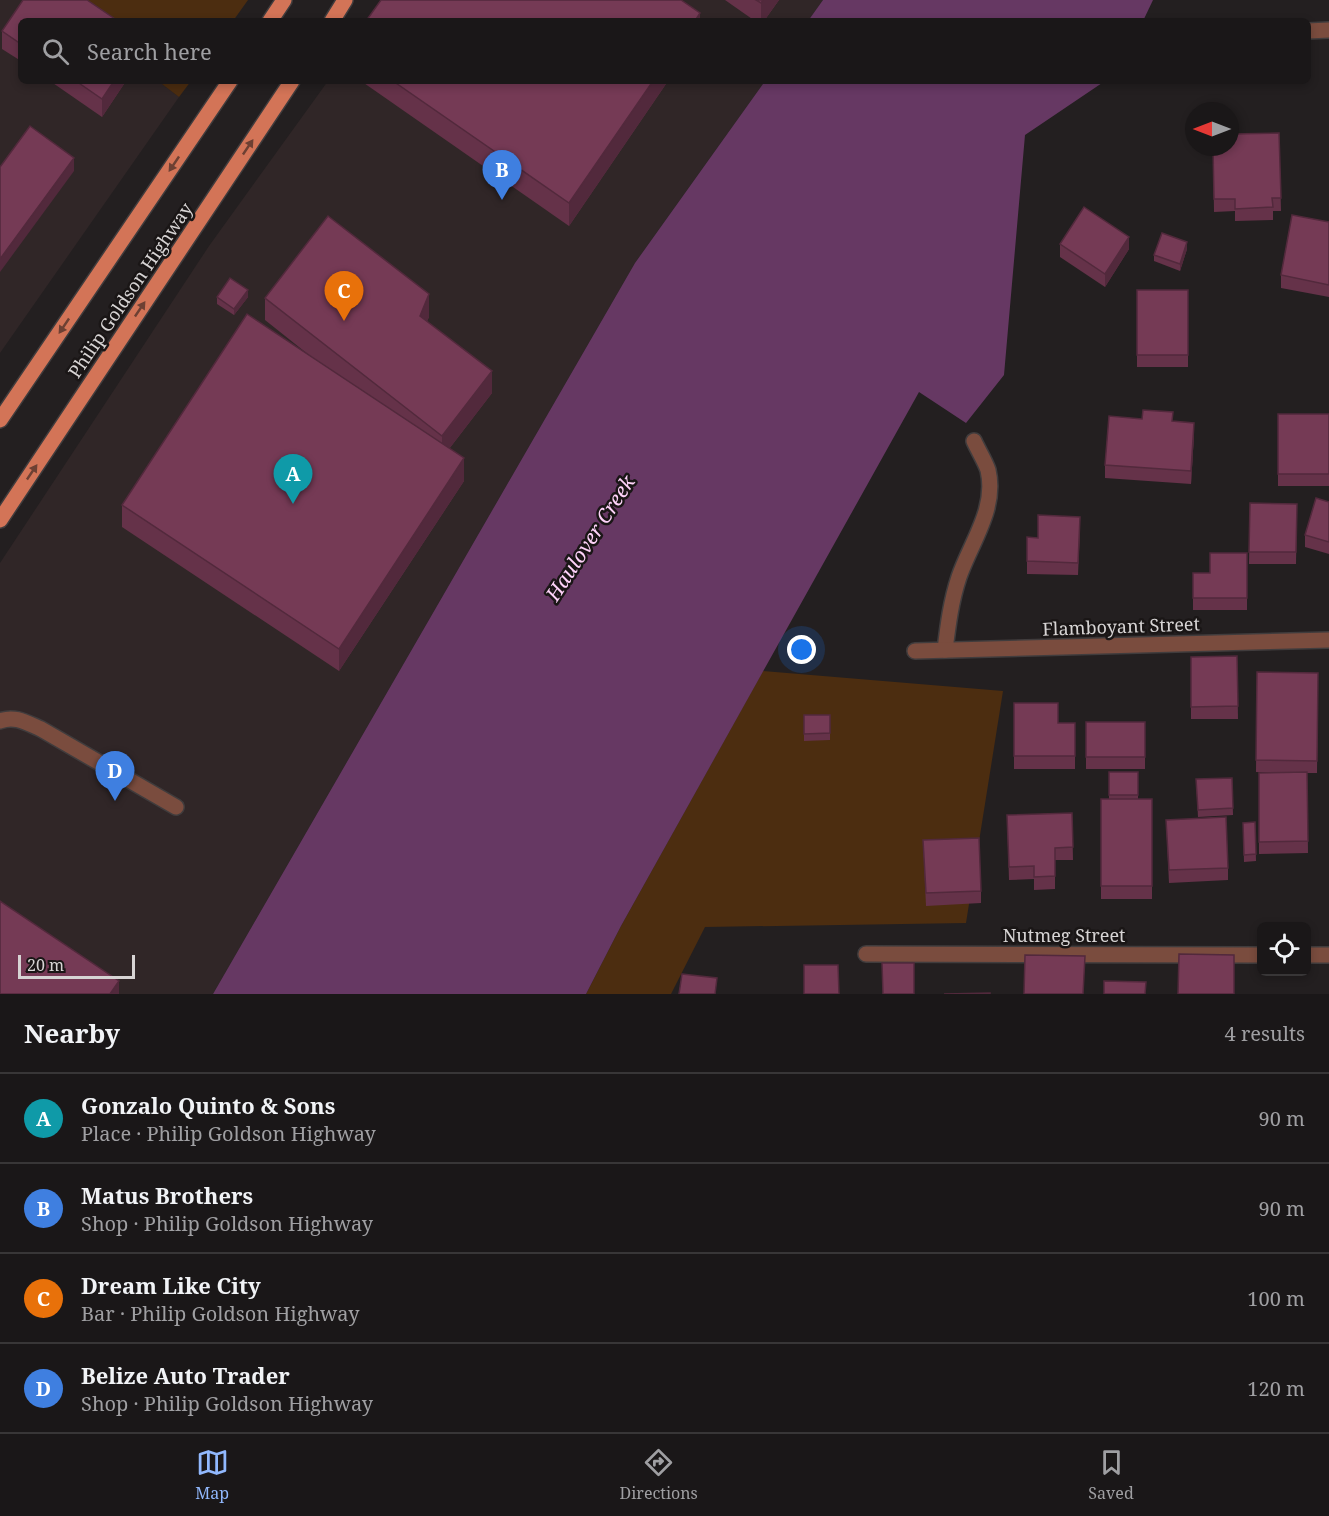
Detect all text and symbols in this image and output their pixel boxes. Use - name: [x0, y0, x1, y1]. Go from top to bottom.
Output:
- search box: [18, 18, 1311, 84]
- icon: search: [39, 35, 72, 68]
- text: Search here: [87, 36, 212, 66]
- north arrow: [1185, 102, 1239, 156]
- one-way arrow: [242, 139, 253, 155]
- pin: B: [482, 150, 522, 200]
- one-way arrow: [168, 156, 180, 172]
- street label: Philip Goldson Highway: [62, 197, 198, 382]
- pin: C: [324, 272, 364, 321]
- one-way arrow: [134, 301, 145, 317]
- one-way arrow: [58, 317, 70, 333]
- pin: A: [274, 454, 312, 504]
- one-way arrow: [27, 463, 38, 480]
- water label: Haulover Creek: [539, 469, 641, 607]
- street label: Flamboyant Street: [1042, 611, 1200, 641]
- your location: [787, 635, 816, 664]
- pin: D: [96, 752, 134, 801]
- map controls: [1257, 922, 1311, 976]
- button: locate: [1257, 922, 1311, 976]
- street label: Nutmeg Street: [1003, 923, 1125, 947]
- scale bar: [18, 952, 135, 980]
- text: 20 m: [27, 954, 64, 976]
- text: Nearby: [24, 1015, 120, 1051]
- text: 4 results: [1225, 1020, 1305, 1047]
- text: Gonzalo Quinto & Sons: [81, 1090, 335, 1120]
- text: A: [36, 1105, 51, 1132]
- text: 90 m: [1259, 1105, 1305, 1132]
- text: Place · Philip Goldson Highway: [81, 1120, 376, 1147]
- text: Matus Brothers: [81, 1180, 253, 1210]
- text: B: [37, 1195, 50, 1222]
- text: 90 m: [1259, 1195, 1305, 1222]
- text: Shop · Philip Goldson Highway: [81, 1210, 373, 1237]
- text: Dream Like City: [81, 1270, 261, 1300]
- text: C: [37, 1285, 50, 1312]
- text: 100 m: [1247, 1285, 1305, 1312]
- text: Bar · Philip Goldson Highway: [81, 1300, 360, 1327]
- text: Belize Auto Trader: [81, 1360, 290, 1390]
- text: D: [36, 1375, 51, 1402]
- text: 120 m: [1247, 1375, 1305, 1402]
- text: Shop · Philip Goldson Highway: [81, 1390, 373, 1417]
- tab: Map: [195, 1446, 229, 1504]
- tab: Directions: [620, 1446, 698, 1504]
- tab: Saved: [1088, 1446, 1134, 1504]

